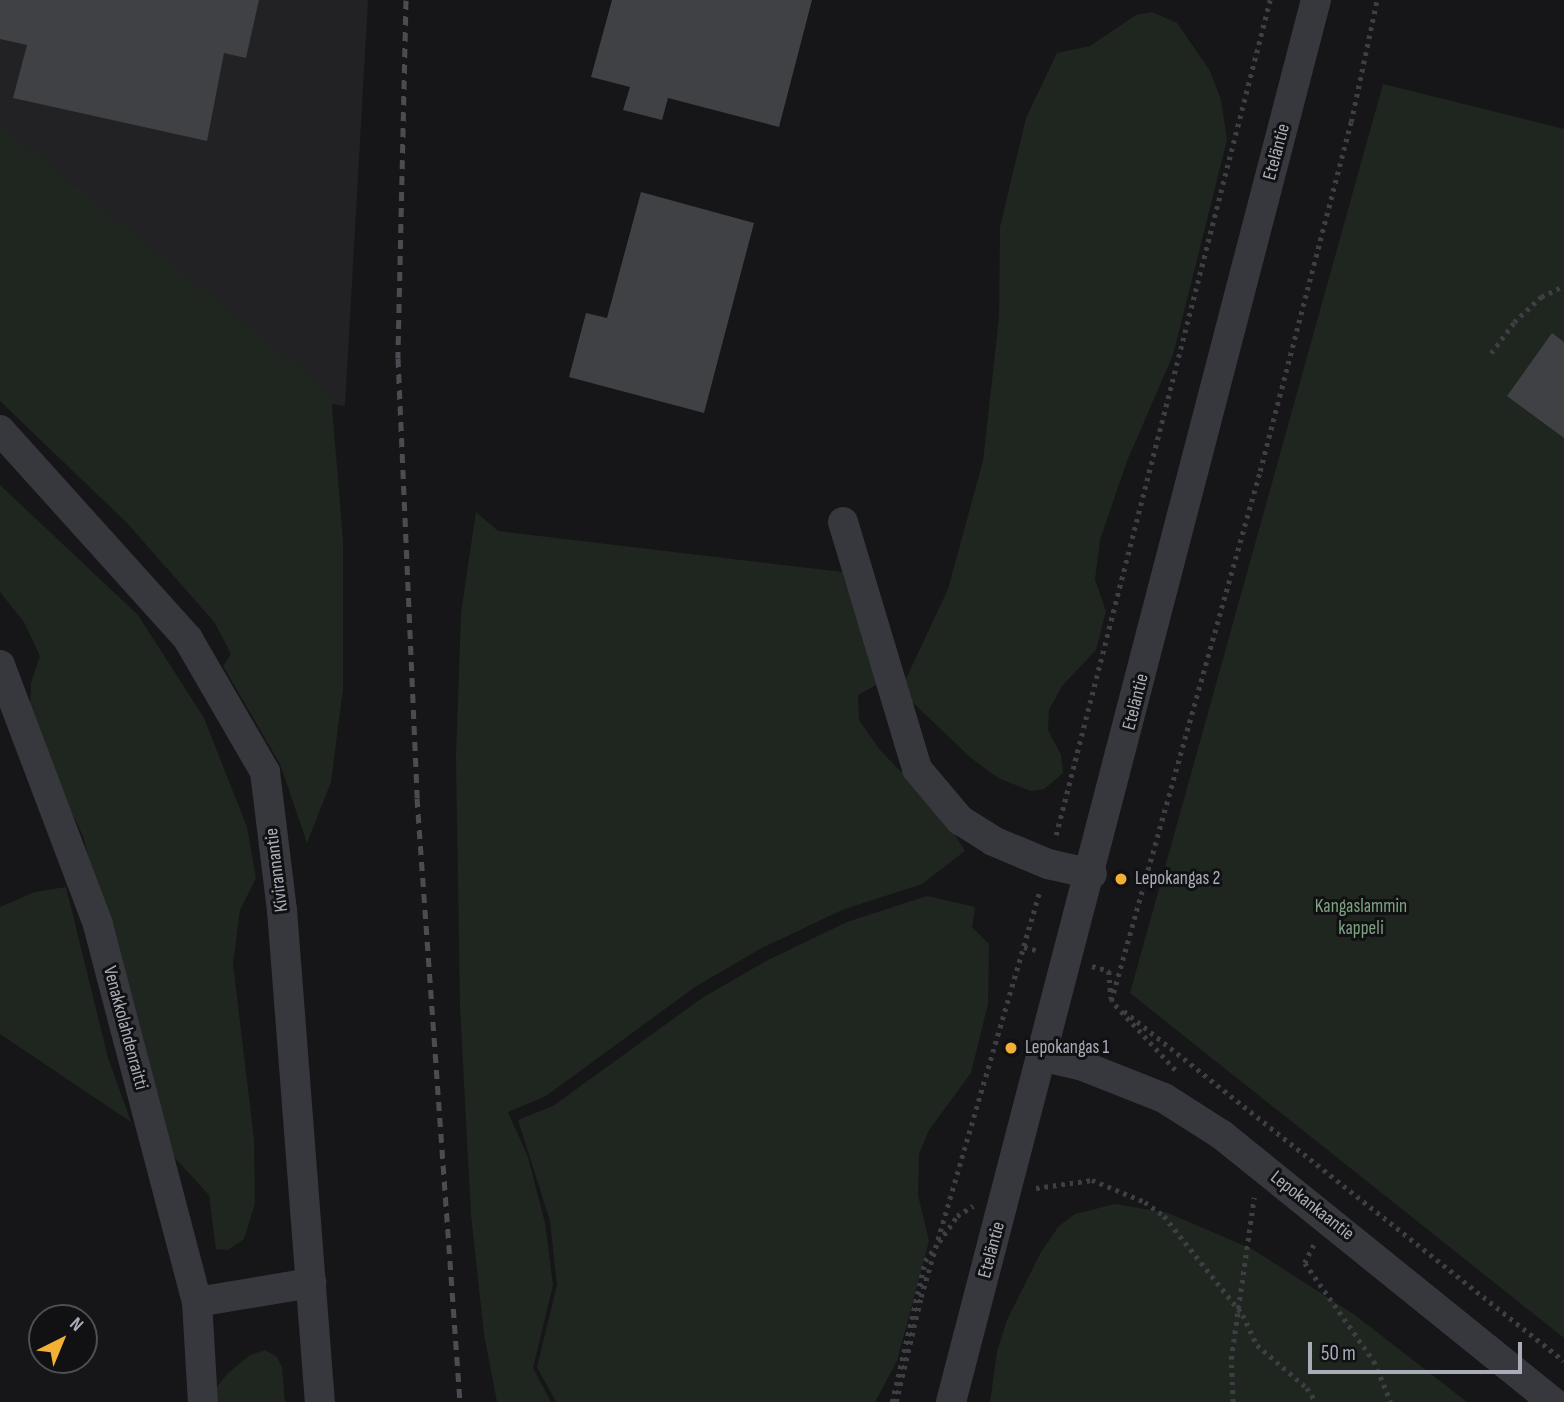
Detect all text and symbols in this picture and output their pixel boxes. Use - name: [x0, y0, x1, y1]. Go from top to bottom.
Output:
- street label: Eteläntie: [1259, 121, 1295, 183]
- street label: Eteläntie: [1118, 671, 1154, 733]
- street label: Kivirannantie: [261, 827, 293, 913]
- place label: Lepokangas 2: [1135, 868, 1220, 890]
- marker: Lepokangas 2: [1113, 871, 1129, 887]
- park label: Kangaslammin kappeli: [1315, 896, 1407, 940]
- street label: Venakkolahdenraitti: [98, 964, 152, 1092]
- place label: Lepokangas 1: [1025, 1037, 1109, 1059]
- marker: Lepokangas 1: [1003, 1040, 1019, 1056]
- street label: Lepokankaantie: [1266, 1166, 1358, 1246]
- street label: Eteläntie: [974, 1219, 1010, 1281]
- north arrow: [28, 1304, 98, 1374]
- text: N: [65, 1313, 88, 1337]
- scale bar: [1312, 1328, 1526, 1372]
- text: 50 m: [1321, 1341, 1356, 1366]

